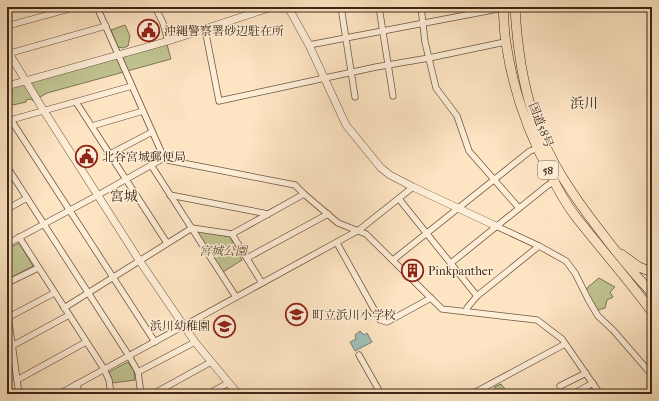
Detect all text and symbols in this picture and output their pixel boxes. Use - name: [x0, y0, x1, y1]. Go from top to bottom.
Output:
- public building icon: 沖縄警察署砂辺駐在所: [135, 18, 161, 44]
- place label: 沖縄警察署砂辺駐在所: [164, 24, 284, 38]
- district label: 浜川: [570, 95, 598, 112]
- street label: 国道58号: [526, 100, 556, 150]
- public building icon: 北谷宮城郵便局: [74, 144, 100, 170]
- place label: 北谷宮城郵便局: [102, 150, 186, 164]
- road number: 58: [538, 161, 558, 179]
- district label: 宮城: [110, 188, 138, 205]
- park label: 宮城公園: [199, 244, 249, 258]
- building icon: Pinkpanther: [399, 258, 425, 284]
- place label: Pinkpanther: [428, 264, 494, 278]
- school or university icon: 町立浜川小学校: [283, 302, 309, 328]
- place label: 町立浜川小学校: [312, 308, 396, 322]
- school or university icon: 浜川幼稚園: [212, 313, 238, 339]
- place label: 浜川幼稚園: [150, 319, 210, 333]

